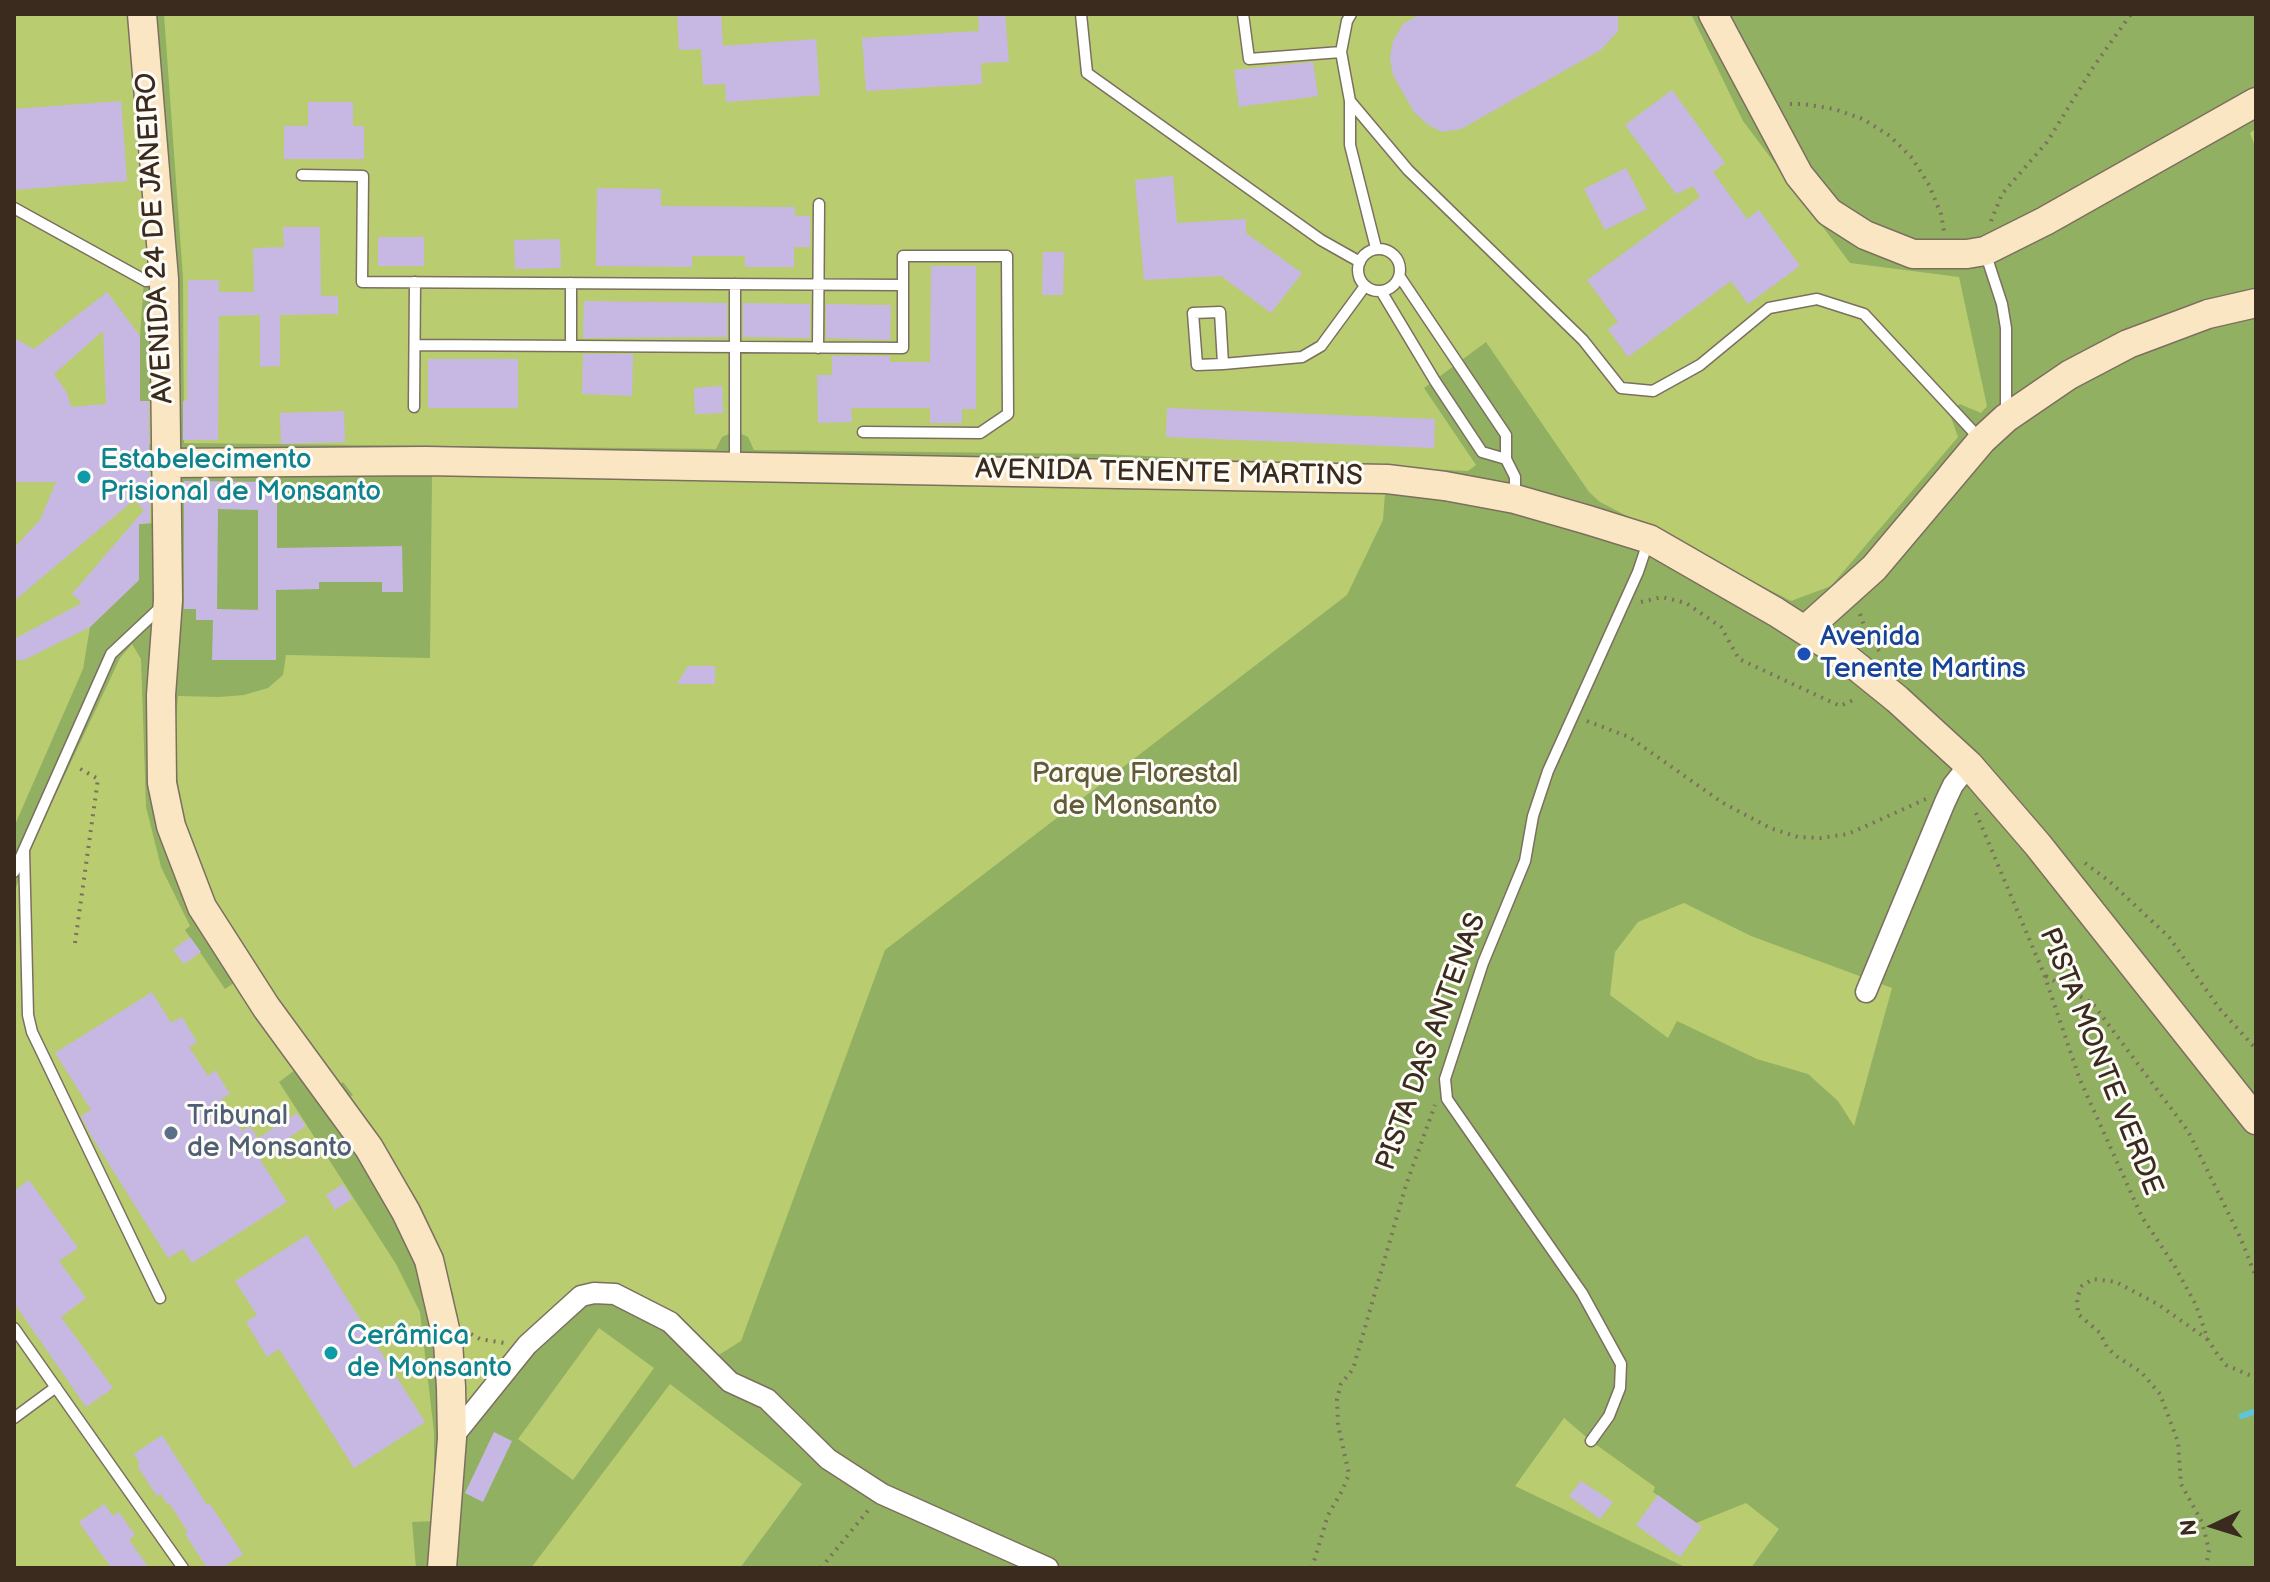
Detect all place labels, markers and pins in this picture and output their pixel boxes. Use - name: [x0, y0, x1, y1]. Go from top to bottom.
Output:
- place label: Estabelecimento Prisional de Monsanto: [100, 444, 381, 510]
- marker: Estabelecimento Prisional de Monsanto: [75, 468, 93, 486]
- place label: Avenida Tenente Martins: [1820, 621, 2026, 687]
- marker: Avenida Tenente Martins: [1795, 645, 1813, 663]
- place label: Tribunal de Monsanto: [187, 1100, 352, 1166]
- marker: Tribunal de Monsanto: [162, 1124, 180, 1142]
- place label: Cerâmica de Monsanto: [347, 1320, 512, 1386]
- marker: Cerâmica de Monsanto: [322, 1344, 340, 1362]

